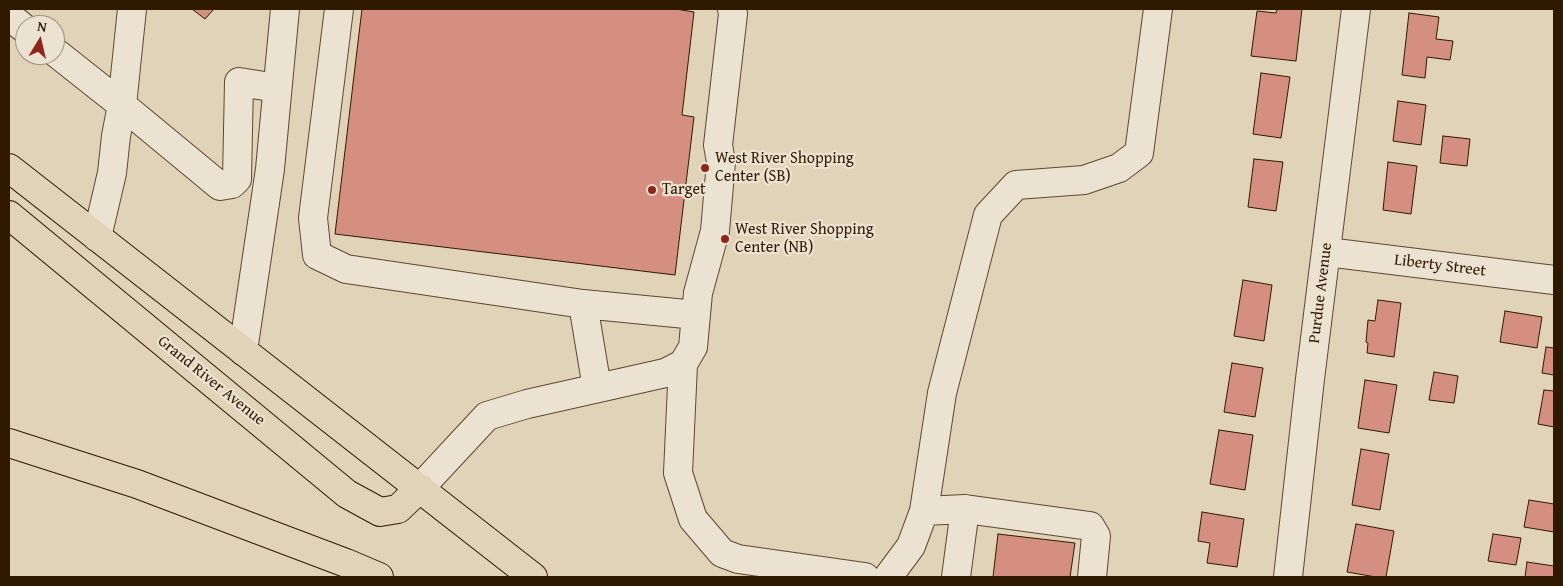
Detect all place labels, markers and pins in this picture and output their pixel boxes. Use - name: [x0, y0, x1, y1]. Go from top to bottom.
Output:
- place label: West River Shopping Center (SB): [715, 149, 854, 187]
- marker: West River Shopping Center (SB): [699, 162, 711, 174]
- place label: Target: [662, 180, 706, 200]
- marker: Target: [646, 184, 658, 196]
- place label: West River Shopping Center (NB): [735, 220, 874, 258]
- marker: West River Shopping Center (NB): [719, 233, 731, 245]

